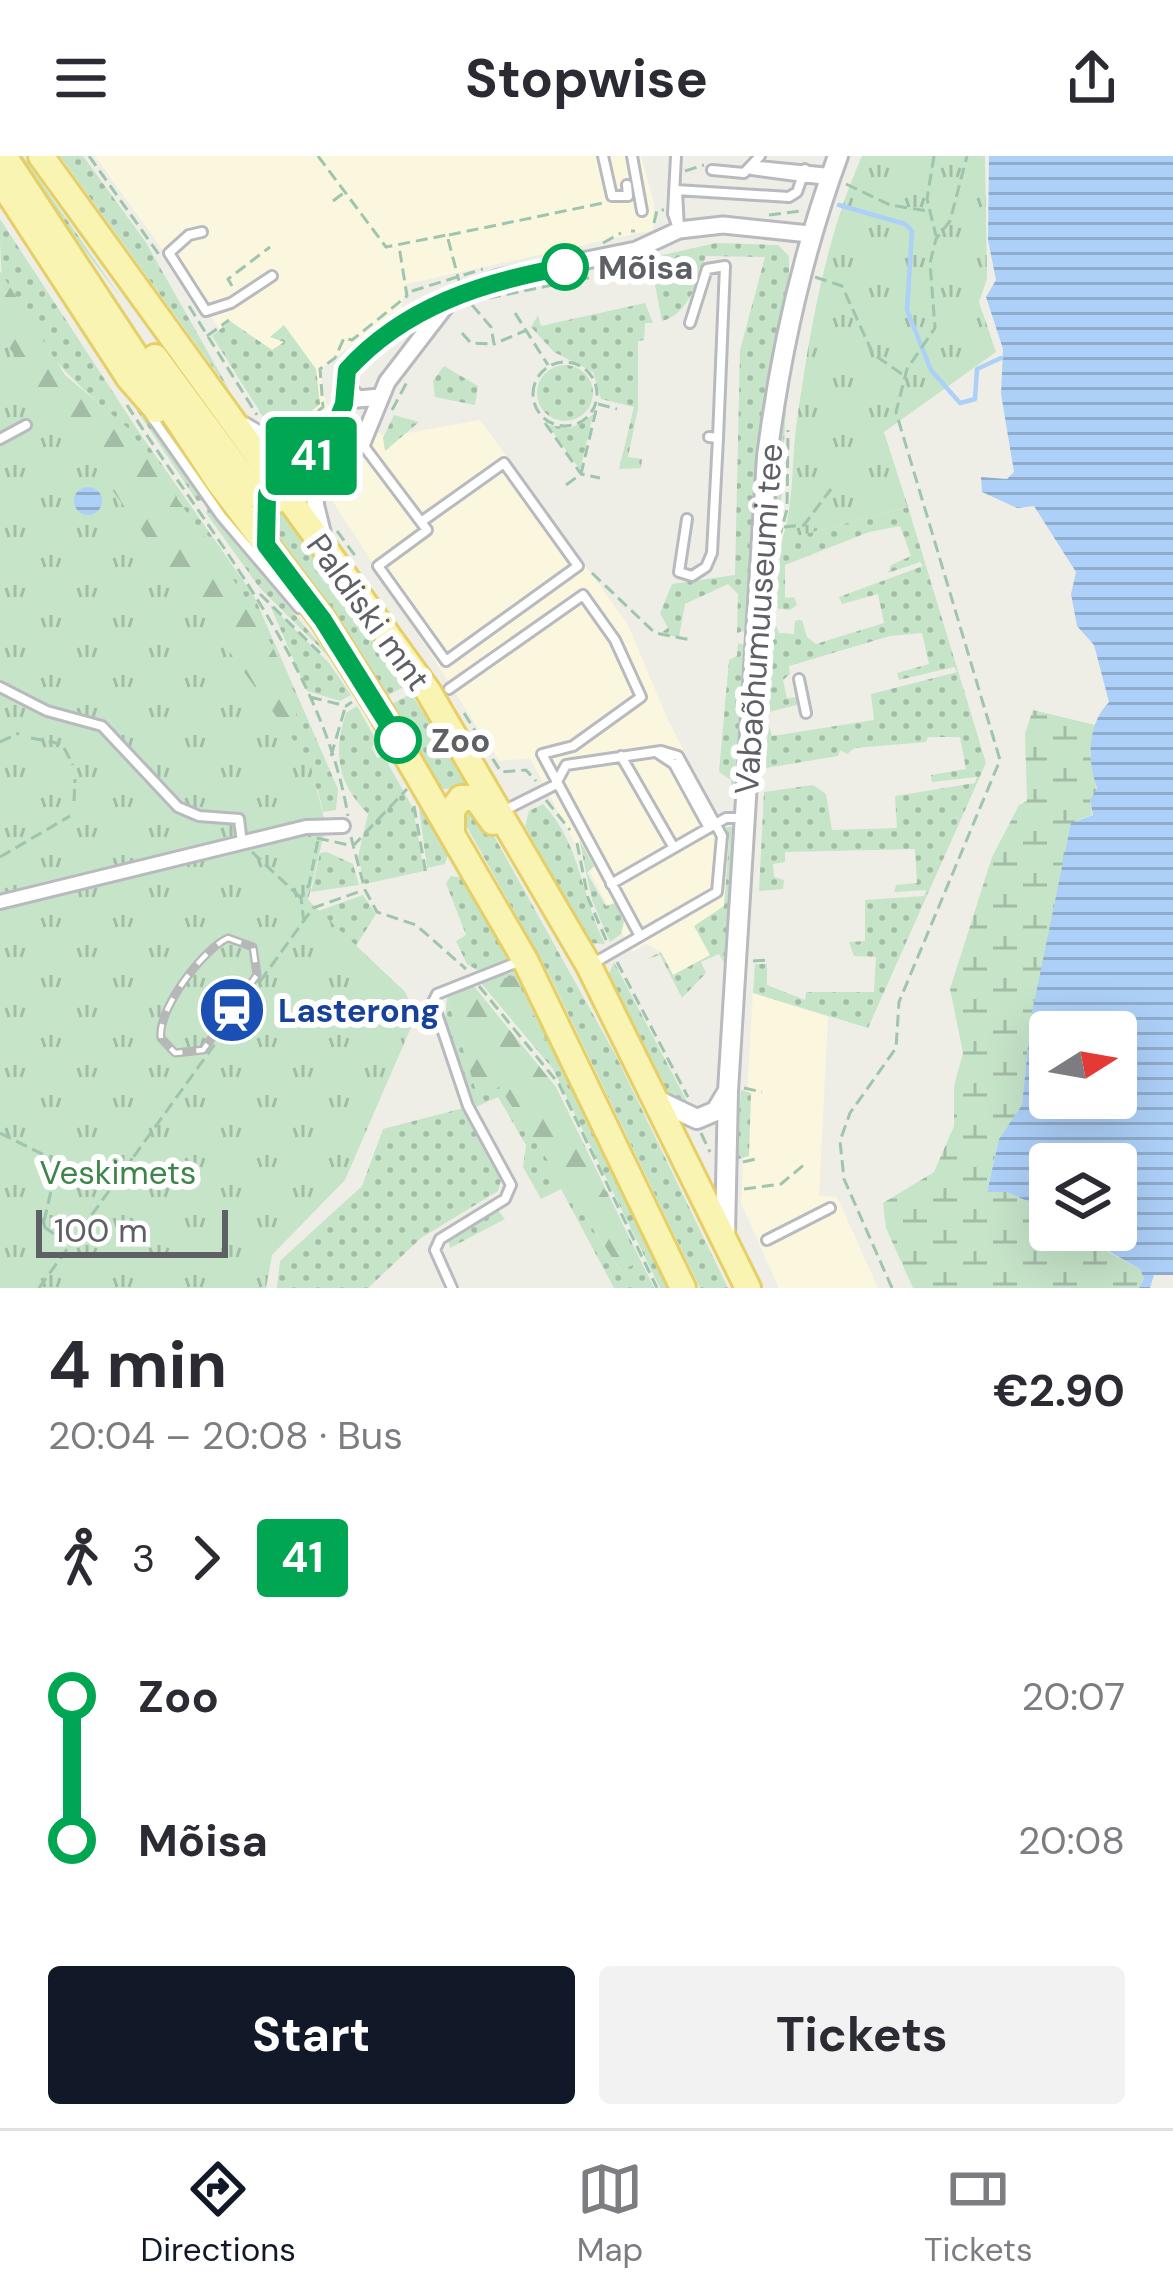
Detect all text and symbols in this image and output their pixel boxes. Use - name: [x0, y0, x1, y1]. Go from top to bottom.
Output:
- text: Stopwise: [465, 43, 708, 114]
- icon: menu: [48, 45, 114, 111]
- icon: share: [1059, 45, 1125, 111]
- marker: Mõisa: [543, 245, 587, 289]
- place label: Mõisa: [598, 246, 693, 289]
- line badge: 41: [257, 417, 365, 495]
- text: 41: [290, 428, 332, 483]
- street label: Vabaõhumuuseumi tee: [725, 442, 792, 796]
- street label: Paldiski mnt: [297, 525, 440, 699]
- marker: Zoo: [376, 718, 420, 762]
- place label: Zoo: [431, 719, 490, 762]
- station icon: Lasterong: [197, 975, 267, 1045]
- place label: Lasterong: [278, 989, 440, 1032]
- north arrow: [1029, 1011, 1137, 1119]
- map controls: [1029, 1011, 1137, 1251]
- button: layers: [1029, 1143, 1137, 1251]
- park label: Veskimets: [40, 1151, 196, 1194]
- scale bar: [36, 1204, 228, 1257]
- text: 100 m: [54, 1209, 148, 1252]
- text: 4 min: [48, 1322, 227, 1407]
- text: €2.90: [993, 1361, 1125, 1420]
- text: 20:04 – 20:08 · Bus: [48, 1410, 403, 1461]
- icon: walk: [48, 1525, 114, 1591]
- icon: forward: [173, 1525, 239, 1591]
- text: 41: [281, 1530, 324, 1585]
- text: 3: [132, 1533, 155, 1584]
- text: Zoo: [138, 1667, 219, 1726]
- text: 20:07: [1021, 1671, 1125, 1722]
- text: Mõisa: [138, 1811, 268, 1870]
- text: 20:08: [1018, 1815, 1125, 1866]
- button: Start: [48, 1966, 575, 2104]
- button: Tickets: [599, 1966, 1125, 2104]
- tab: Directions: [140, 2156, 296, 2271]
- tab: Map: [577, 2156, 643, 2271]
- tab: Tickets: [924, 2156, 1033, 2271]

